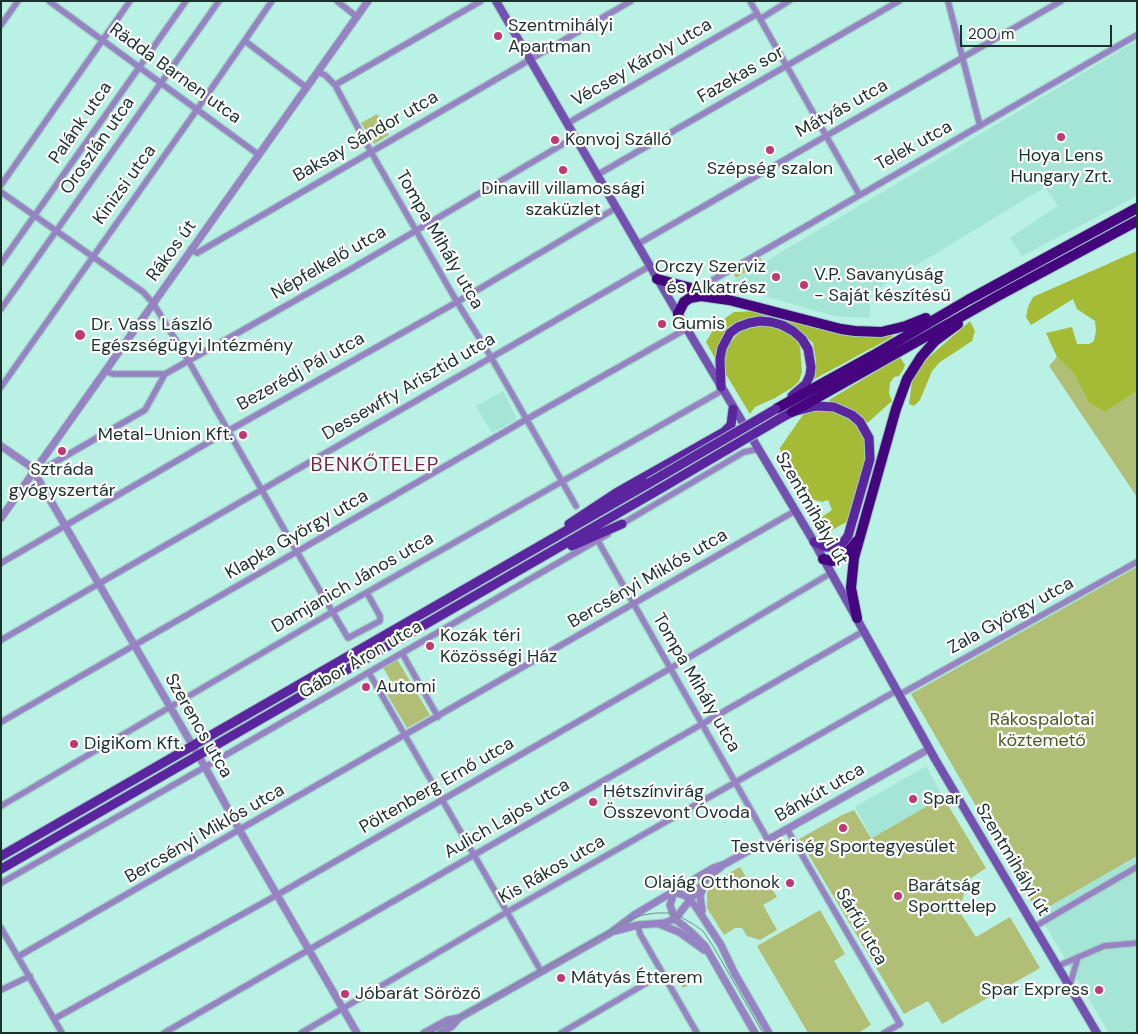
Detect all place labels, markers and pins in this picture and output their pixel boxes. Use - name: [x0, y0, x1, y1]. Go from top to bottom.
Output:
- place label: Szentmihályi Apartman: [508, 15, 613, 58]
- marker: Szentmihályi Apartman: [492, 30, 504, 42]
- place label: Konvoj Szálló: [565, 129, 672, 151]
- marker: Hoya Lens Hungary Zrt.: [1055, 131, 1067, 143]
- marker: Konvoj Szálló: [549, 134, 561, 146]
- marker: Szépség szalon: [764, 144, 776, 156]
- place label: Hoya Lens Hungary Zrt.: [1010, 145, 1112, 188]
- place label: Szépség szalon: [707, 158, 833, 180]
- marker: Dinavill villamossági szaküzlet: [557, 164, 569, 176]
- place label: Dinavill villamossági szaküzlet: [481, 178, 645, 220]
- place label: Orczy Szerviz és Alkatrész: [655, 256, 766, 298]
- place label: V.P. Savanyúság - Saját készítésű: [814, 264, 951, 306]
- marker: Orczy Szerviz és Alkatrész: [770, 271, 782, 283]
- marker: V.P. Savanyúság - Saját készítésű: [798, 279, 810, 291]
- place label: Gumis: [672, 313, 725, 335]
- place label: Dr. Vass László Egészségügyi Intézmény: [91, 314, 293, 356]
- marker: Gumis: [656, 318, 668, 330]
- marker: Dr. Vass László Egészségügyi Intézmény: [73, 328, 87, 342]
- place label: Metal-Union Kft.: [98, 424, 233, 446]
- marker: Metal-Union Kft.: [237, 429, 249, 441]
- marker: Sztráda gyógyszertár: [56, 445, 68, 457]
- place label: Sztráda gyógyszertár: [9, 459, 115, 502]
- place label: Kozák téri Közösségi Ház: [440, 625, 557, 668]
- marker: Kozák téri Közösségi Ház: [424, 640, 436, 652]
- place label: Automi: [376, 676, 436, 698]
- marker: Automi: [360, 681, 372, 693]
- place label: DigiKom Kft.: [84, 733, 184, 755]
- marker: DigiKom Kft.: [68, 738, 80, 750]
- place label: Hétszínvirág Összevont Óvoda: [603, 781, 750, 824]
- place label: Spar: [923, 788, 961, 810]
- marker: Spar: [907, 793, 919, 805]
- marker: Hétszínvirág Összevont Óvoda: [587, 796, 599, 808]
- marker: Testvériség Sportegyesület: [837, 822, 849, 834]
- place label: Testvériség Sportegyesület: [731, 836, 955, 858]
- place label: Olajág Otthonok: [644, 872, 780, 894]
- place label: Barátság Sporttelep: [908, 875, 997, 918]
- marker: Olajág Otthonok: [784, 877, 796, 889]
- marker: Barátság Sporttelep: [892, 890, 904, 902]
- place label: Mátyás Étterem: [571, 967, 703, 989]
- marker: Mátyás Étterem: [555, 972, 567, 984]
- place label: Spar Express: [981, 979, 1089, 1001]
- place label: Jóbarát Söröző: [355, 983, 481, 1005]
- marker: Spar Express: [1093, 984, 1105, 996]
- marker: Jóbarát Söröző: [339, 988, 351, 1000]

